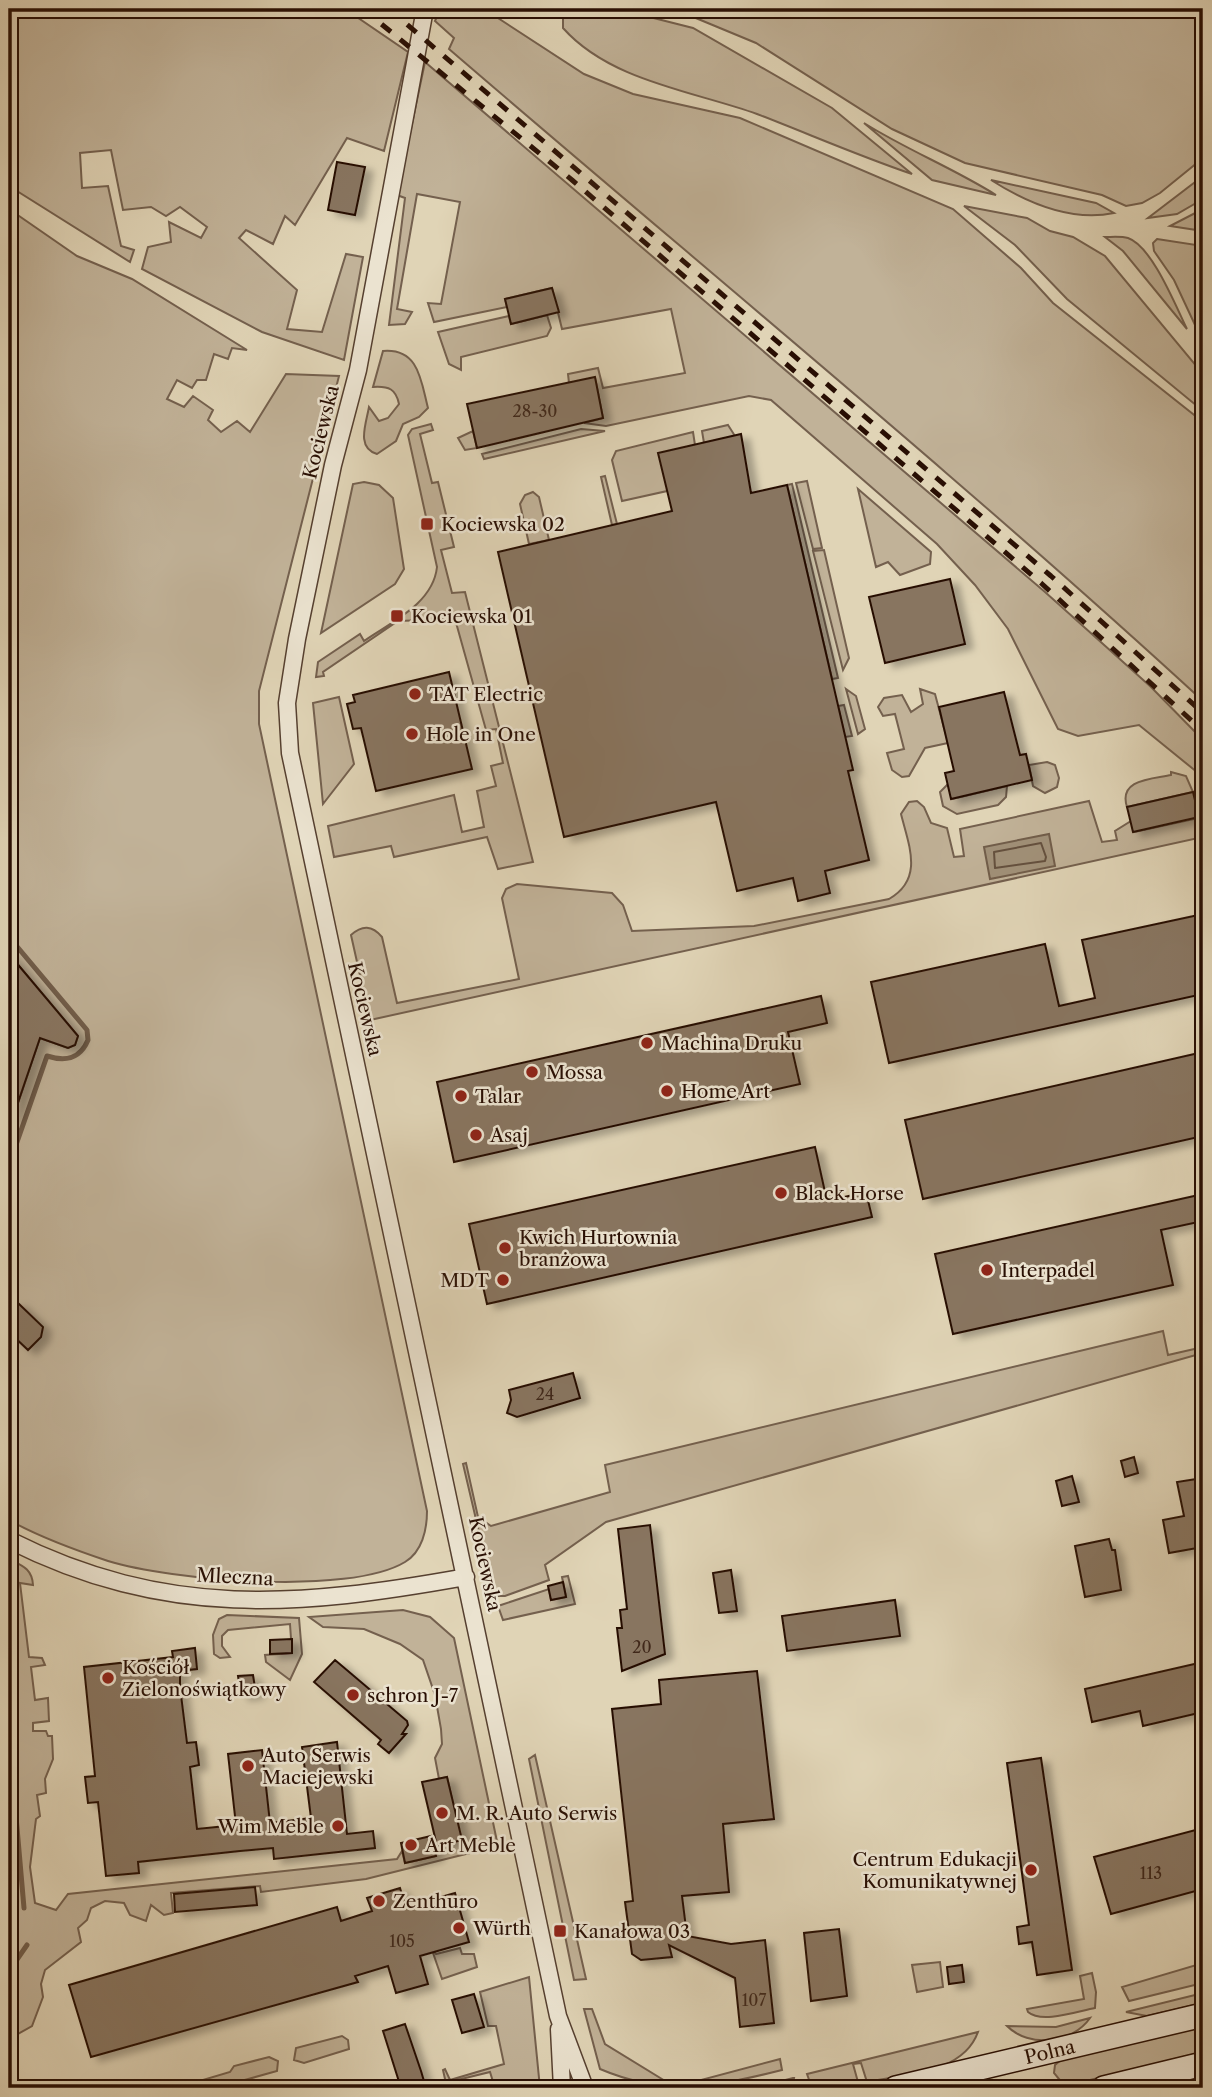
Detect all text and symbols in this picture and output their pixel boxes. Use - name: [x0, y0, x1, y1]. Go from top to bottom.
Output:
- street label: Kociewska: [298, 383, 344, 481]
- house number: 28-30: [513, 401, 557, 421]
- place label: Kociewska 02: [441, 513, 565, 536]
- marker: Kociewska 02: [419, 516, 435, 532]
- place label: Kociewska 01: [411, 605, 532, 628]
- marker: Kociewska 01: [389, 608, 405, 624]
- place label: TAT Electric: [429, 683, 543, 706]
- marker: TAT Electric: [407, 686, 423, 702]
- place label: Hole in One: [426, 723, 536, 746]
- marker: Hole in One: [404, 726, 420, 742]
- street label: Kociewska: [343, 960, 387, 1058]
- place label: Machina Druku: [661, 1032, 803, 1055]
- marker: Machina Druku: [639, 1035, 655, 1051]
- place label: Mossa: [546, 1061, 603, 1084]
- marker: Mossa: [524, 1064, 540, 1080]
- place label: Home Art: [681, 1080, 770, 1103]
- marker: Home Art: [659, 1083, 675, 1099]
- place label: Talar: [475, 1085, 521, 1108]
- marker: Talar: [453, 1088, 469, 1104]
- place label: Asaj: [489, 1124, 528, 1147]
- marker: Asaj: [468, 1127, 484, 1143]
- place label: Black Horse: [795, 1182, 904, 1205]
- marker: Black Horse: [773, 1185, 789, 1201]
- place label: Kwich Hurtownia branżowa: [519, 1226, 677, 1271]
- marker: Kwich Hurtownia branżowa: [497, 1240, 513, 1256]
- place label: Interpadel: [1001, 1259, 1095, 1282]
- marker: Interpadel: [979, 1262, 995, 1278]
- place label: MDT: [440, 1269, 490, 1292]
- marker: MDT: [495, 1272, 511, 1288]
- house number: 24: [536, 1384, 554, 1404]
- street label: Kociewska: [464, 1515, 506, 1613]
- street label: Mleczna: [196, 1563, 274, 1591]
- house number: 20: [632, 1637, 652, 1657]
- place label: Kościół Zielonoświątkowy: [122, 1656, 287, 1701]
- marker: Kościół Zielonoświątkowy: [100, 1670, 116, 1686]
- place label: schron J-7: [367, 1684, 459, 1707]
- marker: schron J-7: [345, 1687, 361, 1703]
- place label: Auto Serwis Maciejewski: [261, 1744, 374, 1789]
- marker: Auto Serwis Maciejewski: [240, 1758, 256, 1774]
- place label: M. R. Auto Serwis: [456, 1802, 617, 1825]
- marker: M. R. Auto Serwis: [434, 1805, 450, 1821]
- place label: Wim Meble: [217, 1815, 324, 1838]
- marker: Wim Meble: [330, 1818, 346, 1834]
- place label: Art Meble: [424, 1834, 516, 1857]
- marker: Art Meble: [403, 1837, 419, 1853]
- place label: Centrum Edukacji Komunikatywnej: [852, 1848, 1017, 1893]
- marker: Centrum Edukacji Komunikatywnej: [1023, 1862, 1039, 1878]
- house number: 113: [1140, 1863, 1162, 1883]
- place label: Zenthuro: [393, 1890, 478, 1913]
- marker: Zenthuro: [371, 1893, 387, 1909]
- place label: Würth: [472, 1917, 531, 1940]
- marker: Würth: [451, 1920, 467, 1936]
- place label: Kanałowa 03: [574, 1920, 690, 1943]
- marker: Kanałowa 03: [552, 1923, 568, 1939]
- house number: 105: [389, 1931, 415, 1951]
- house number: 107: [742, 1990, 766, 2010]
- street label: Polna: [1022, 2034, 1077, 2069]

